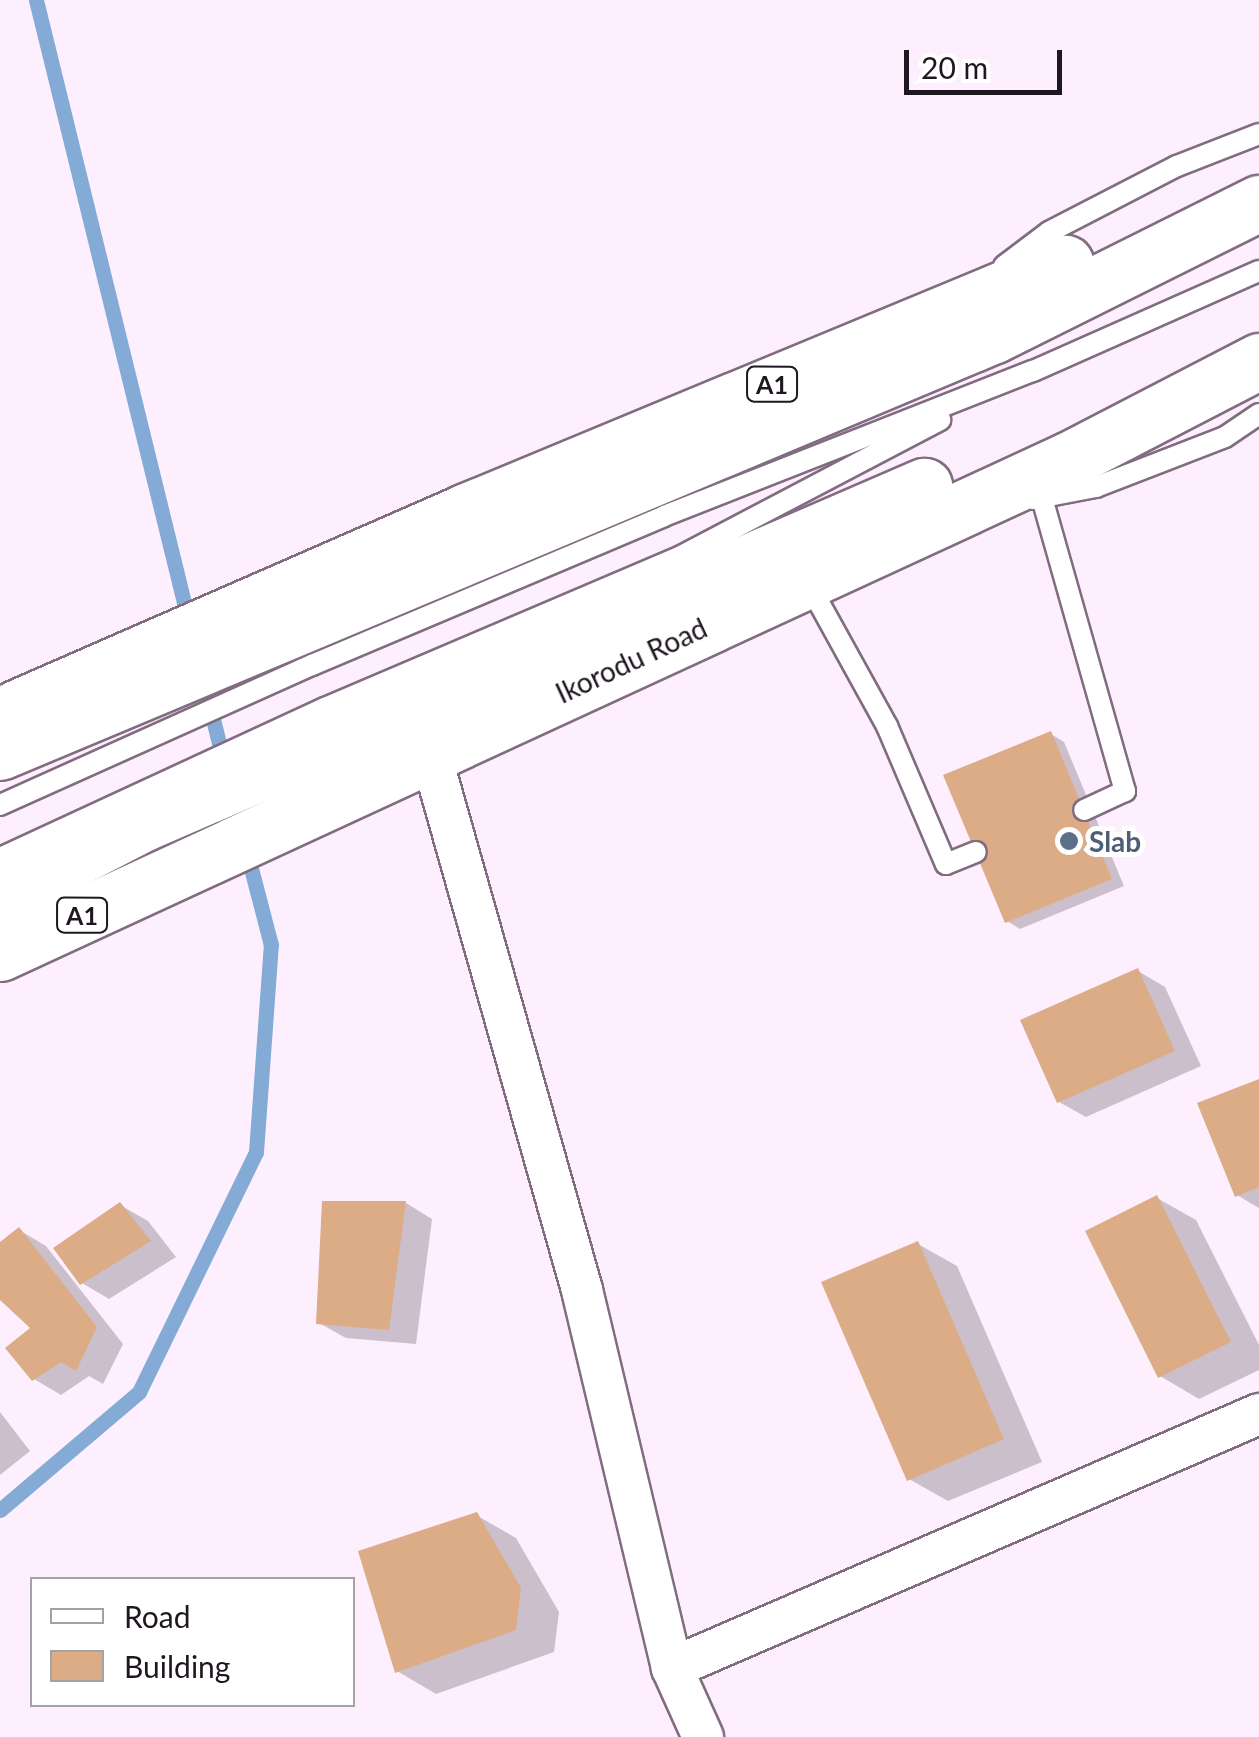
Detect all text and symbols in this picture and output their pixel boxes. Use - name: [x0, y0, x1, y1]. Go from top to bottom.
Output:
- scale bar: [909, 30, 1066, 92]
- text: 20 m: [921, 49, 988, 85]
- road number: A1: [744, 364, 800, 404]
- street label: Ikorodu Road: [550, 610, 712, 710]
- place label: Slab: [1089, 824, 1141, 858]
- marker: Slab: [1058, 830, 1080, 852]
- road number: A1: [54, 895, 110, 935]
- legend: [30, 1577, 355, 1707]
- text: Road: [124, 1598, 191, 1634]
- text: Building: [124, 1648, 230, 1684]

